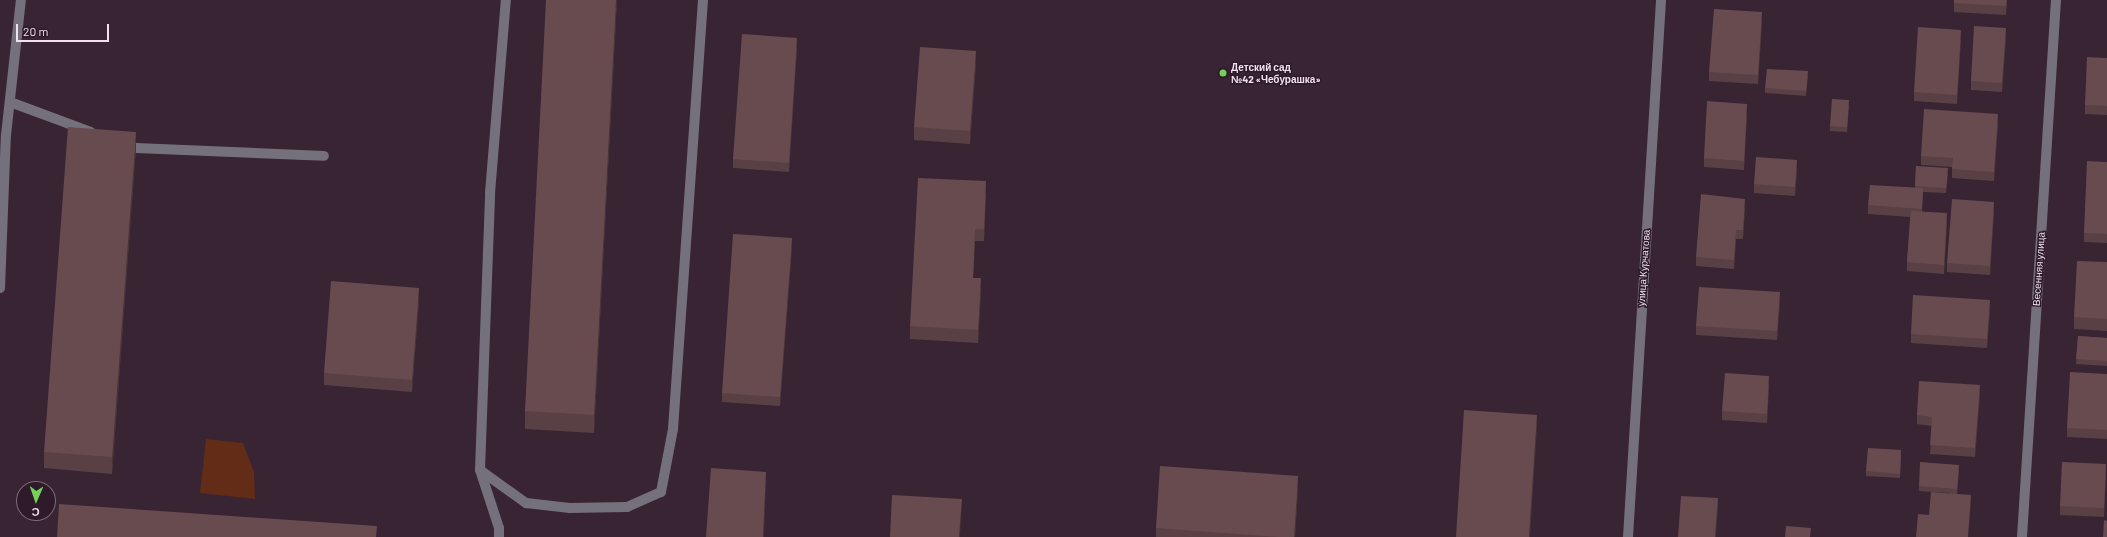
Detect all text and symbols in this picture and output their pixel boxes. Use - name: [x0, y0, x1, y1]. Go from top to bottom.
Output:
- scale bar: [18, 16, 111, 42]
- text: 20 m: [23, 24, 49, 38]
- place label: Детский сад №42 «Чебурашка»: [1231, 61, 1320, 84]
- marker: Детский сад №42 «Чебурашка»: [1218, 68, 1228, 78]
- street label: улица Курчатова: [1635, 229, 1653, 307]
- street label: Весенняя улица: [2030, 232, 2048, 306]
- north arrow: [16, 481, 56, 521]
- text: С: [31, 506, 40, 519]

